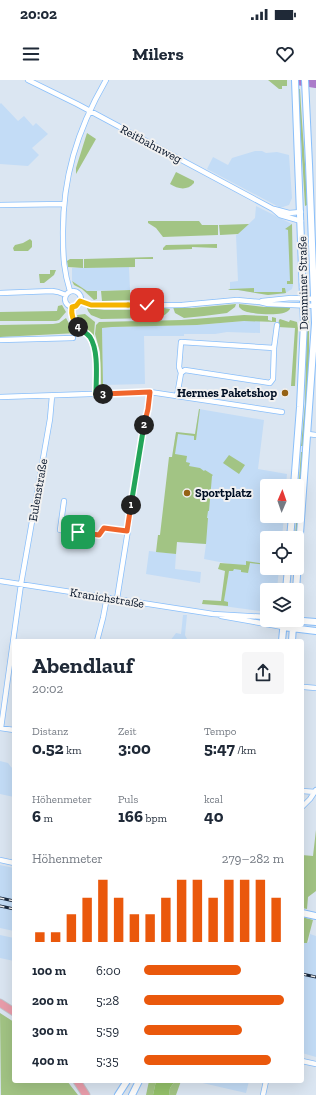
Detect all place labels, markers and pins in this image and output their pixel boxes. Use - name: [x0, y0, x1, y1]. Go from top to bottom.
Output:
- pin: [130, 288, 164, 322]
- pin: 4: [68, 317, 88, 337]
- pin: 3: [93, 384, 113, 404]
- place label: Hermes Paketshop: [177, 386, 277, 400]
- marker: Hermes Paketshop: [280, 388, 290, 398]
- pin: 2: [134, 415, 154, 435]
- place label: Sportplatz: [195, 486, 252, 500]
- marker: Sportplatz: [182, 488, 192, 498]
- pin: 1: [121, 495, 141, 515]
- pin: [61, 515, 95, 549]

